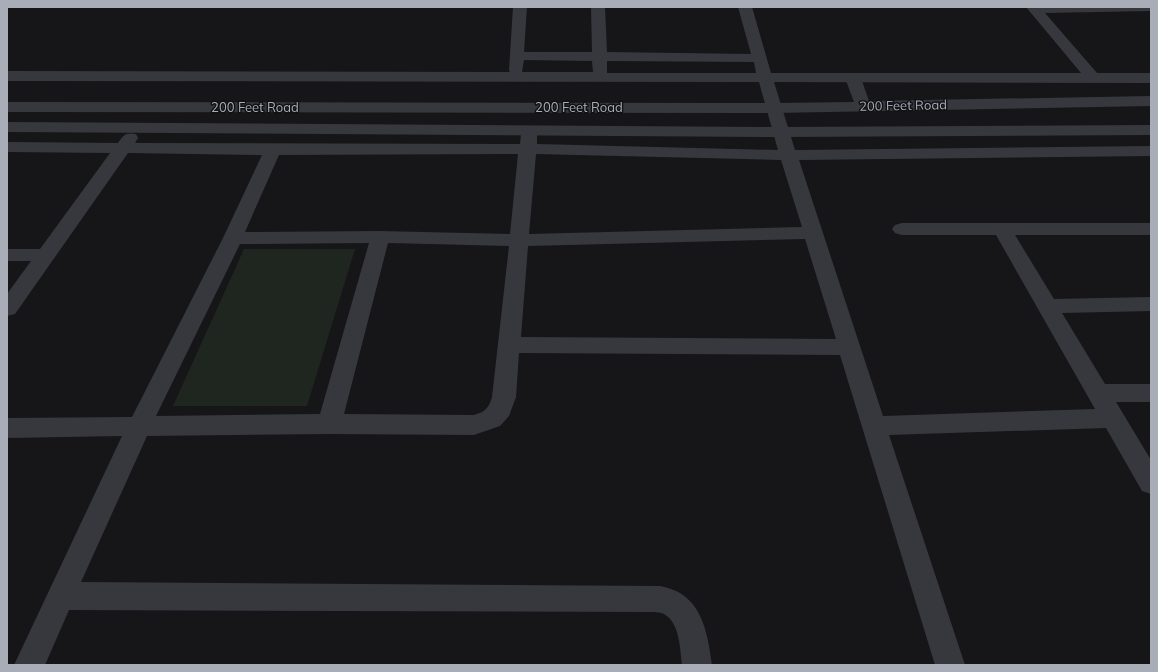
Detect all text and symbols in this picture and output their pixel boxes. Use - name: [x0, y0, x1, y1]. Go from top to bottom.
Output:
- street label: 200 Feet Road: [859, 96, 947, 114]
- street label: 200 Feet Road: [211, 99, 299, 115]
- street label: 200 Feet Road: [535, 99, 623, 115]

